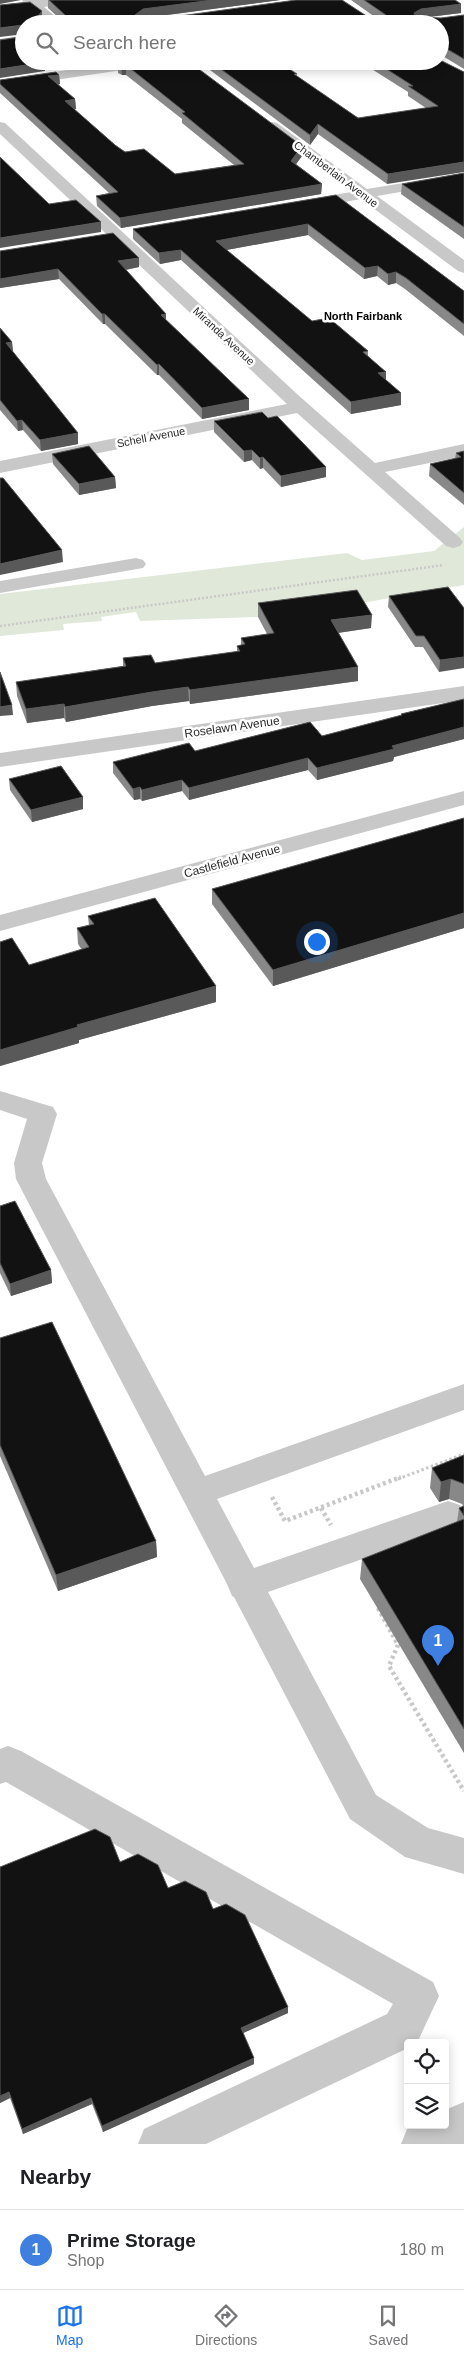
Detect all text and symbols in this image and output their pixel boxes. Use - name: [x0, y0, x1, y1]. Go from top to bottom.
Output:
- search box: [15, 15, 449, 70]
- icon: search: [33, 29, 61, 57]
- text: Search here: [73, 32, 177, 53]
- street label: Chamberlain Avenue: [292, 139, 380, 209]
- street label: Miranda Avenue: [191, 305, 257, 367]
- district label: North Fairbank: [324, 310, 403, 322]
- street label: Schell Avenue: [116, 424, 186, 450]
- street label: Roselawn Avenue: [184, 713, 281, 741]
- street label: Castlefield Avenue: [182, 841, 282, 881]
- your location: [304, 929, 330, 955]
- pin: 1: [422, 1625, 454, 1666]
- map controls: [404, 2039, 449, 2129]
- button: locate: [404, 2039, 449, 2084]
- button: layers: [404, 2084, 449, 2129]
- text: Nearby: [20, 2165, 91, 2188]
- text: Prime Storage: [67, 2230, 196, 2251]
- text: 1: [32, 2241, 40, 2258]
- text: 180 m: [400, 2241, 444, 2258]
- text: Shop: [67, 2252, 104, 2269]
- tab: Map: [56, 2302, 84, 2348]
- tab: Directions: [195, 2302, 257, 2348]
- tab: Saved: [369, 2302, 408, 2348]

